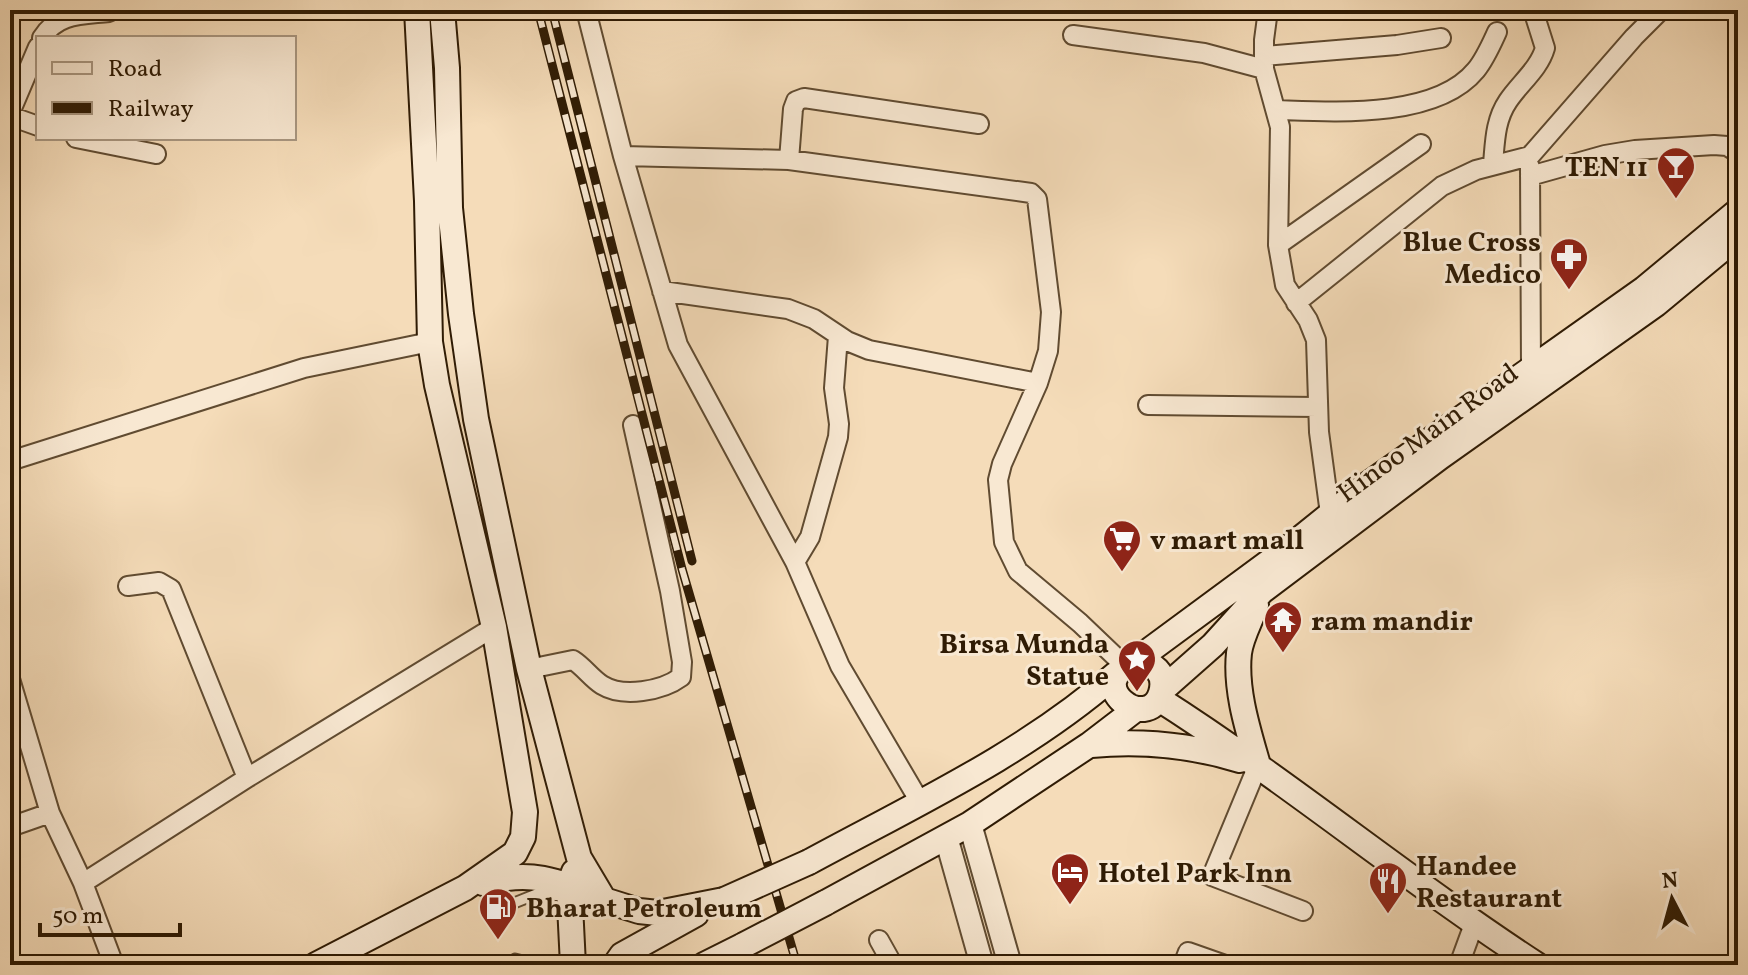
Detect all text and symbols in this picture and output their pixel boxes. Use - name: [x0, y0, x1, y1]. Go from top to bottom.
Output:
- legend: [36, 36, 296, 140]
- text: Road: [108, 53, 162, 87]
- text: Railway: [108, 93, 194, 127]
- bar icon: TEN 11: [1655, 145, 1697, 200]
- place label: TEN 11: [1564, 149, 1648, 188]
- place label: Blue Cross Medico: [1403, 224, 1541, 295]
- pharmacy icon: Blue Cross Medico: [1548, 236, 1590, 291]
- street label: Hinoo Main Road: [1330, 355, 1527, 513]
- supermarket icon: v mart mall: [1101, 518, 1143, 573]
- place label: v mart mall: [1150, 522, 1304, 561]
- temple icon: ram mandir: [1262, 599, 1304, 654]
- place label: ram mandir: [1311, 603, 1473, 642]
- place label: Birsa Munda Statue: [939, 626, 1109, 697]
- place icon: Birsa Munda Statue: [1116, 638, 1158, 693]
- place label: Handee Restaurant: [1416, 848, 1562, 919]
- hotel icon: Hotel Park Inn: [1049, 851, 1091, 906]
- place label: Hotel Park Inn: [1098, 855, 1292, 894]
- north arrow: [1632, 859, 1712, 939]
- restaurant icon: Handee Restaurant: [1367, 860, 1409, 915]
- text: N: [1661, 865, 1680, 898]
- fuel station icon: Bharat Petroleum: [477, 886, 519, 941]
- scale bar: [40, 887, 180, 937]
- place label: Bharat Petroleum: [526, 890, 762, 929]
- text: 50 m: [52, 900, 104, 934]

